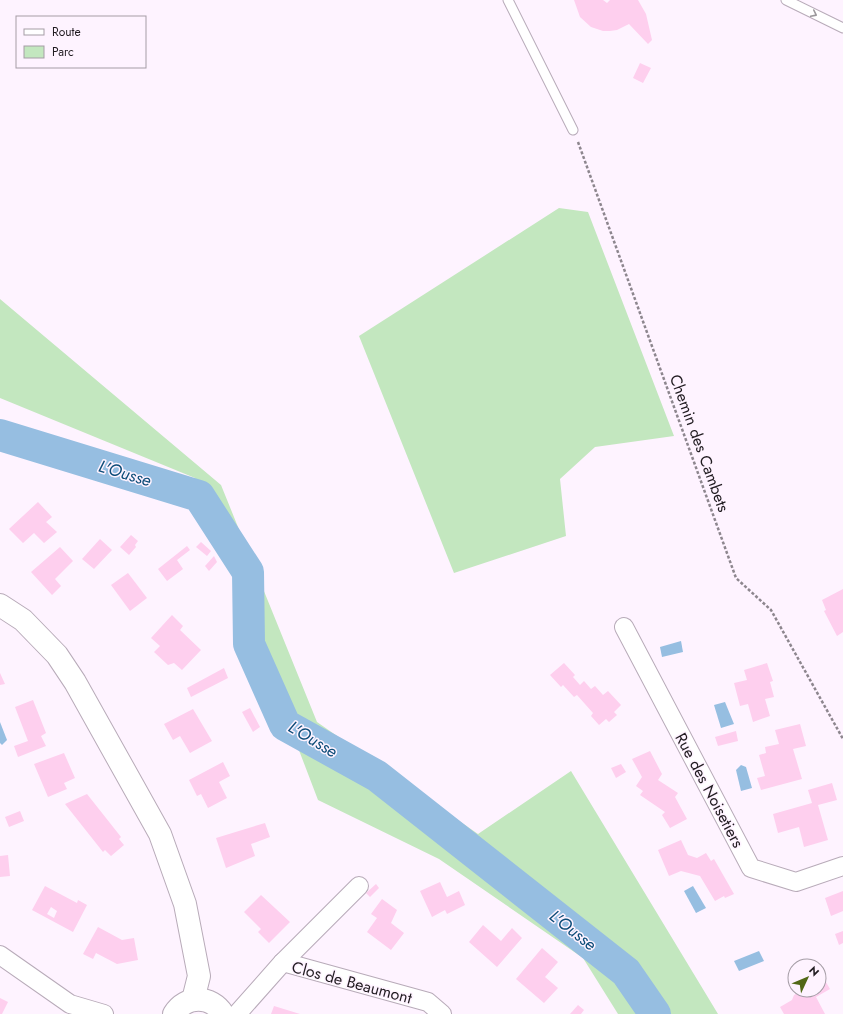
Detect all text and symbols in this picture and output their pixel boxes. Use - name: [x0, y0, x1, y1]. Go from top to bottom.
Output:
- one-way arrow: [810, 9, 818, 17]
- legend: [16, 16, 146, 68]
- text: Route: [52, 23, 81, 41]
- text: Parc: [52, 43, 74, 61]
- street label: Chemin des Cambets: [664, 371, 735, 515]
- water label: L'Ousse: [96, 454, 155, 492]
- water label: L'Ousse: [284, 715, 343, 763]
- street label: Rue des Noisetiers: [670, 729, 750, 852]
- water label: L'Ousse: [544, 904, 602, 956]
- street label: Clos de Beaumont: [289, 955, 415, 1010]
- north arrow: [787, 958, 827, 998]
- text: N: [805, 962, 823, 980]

